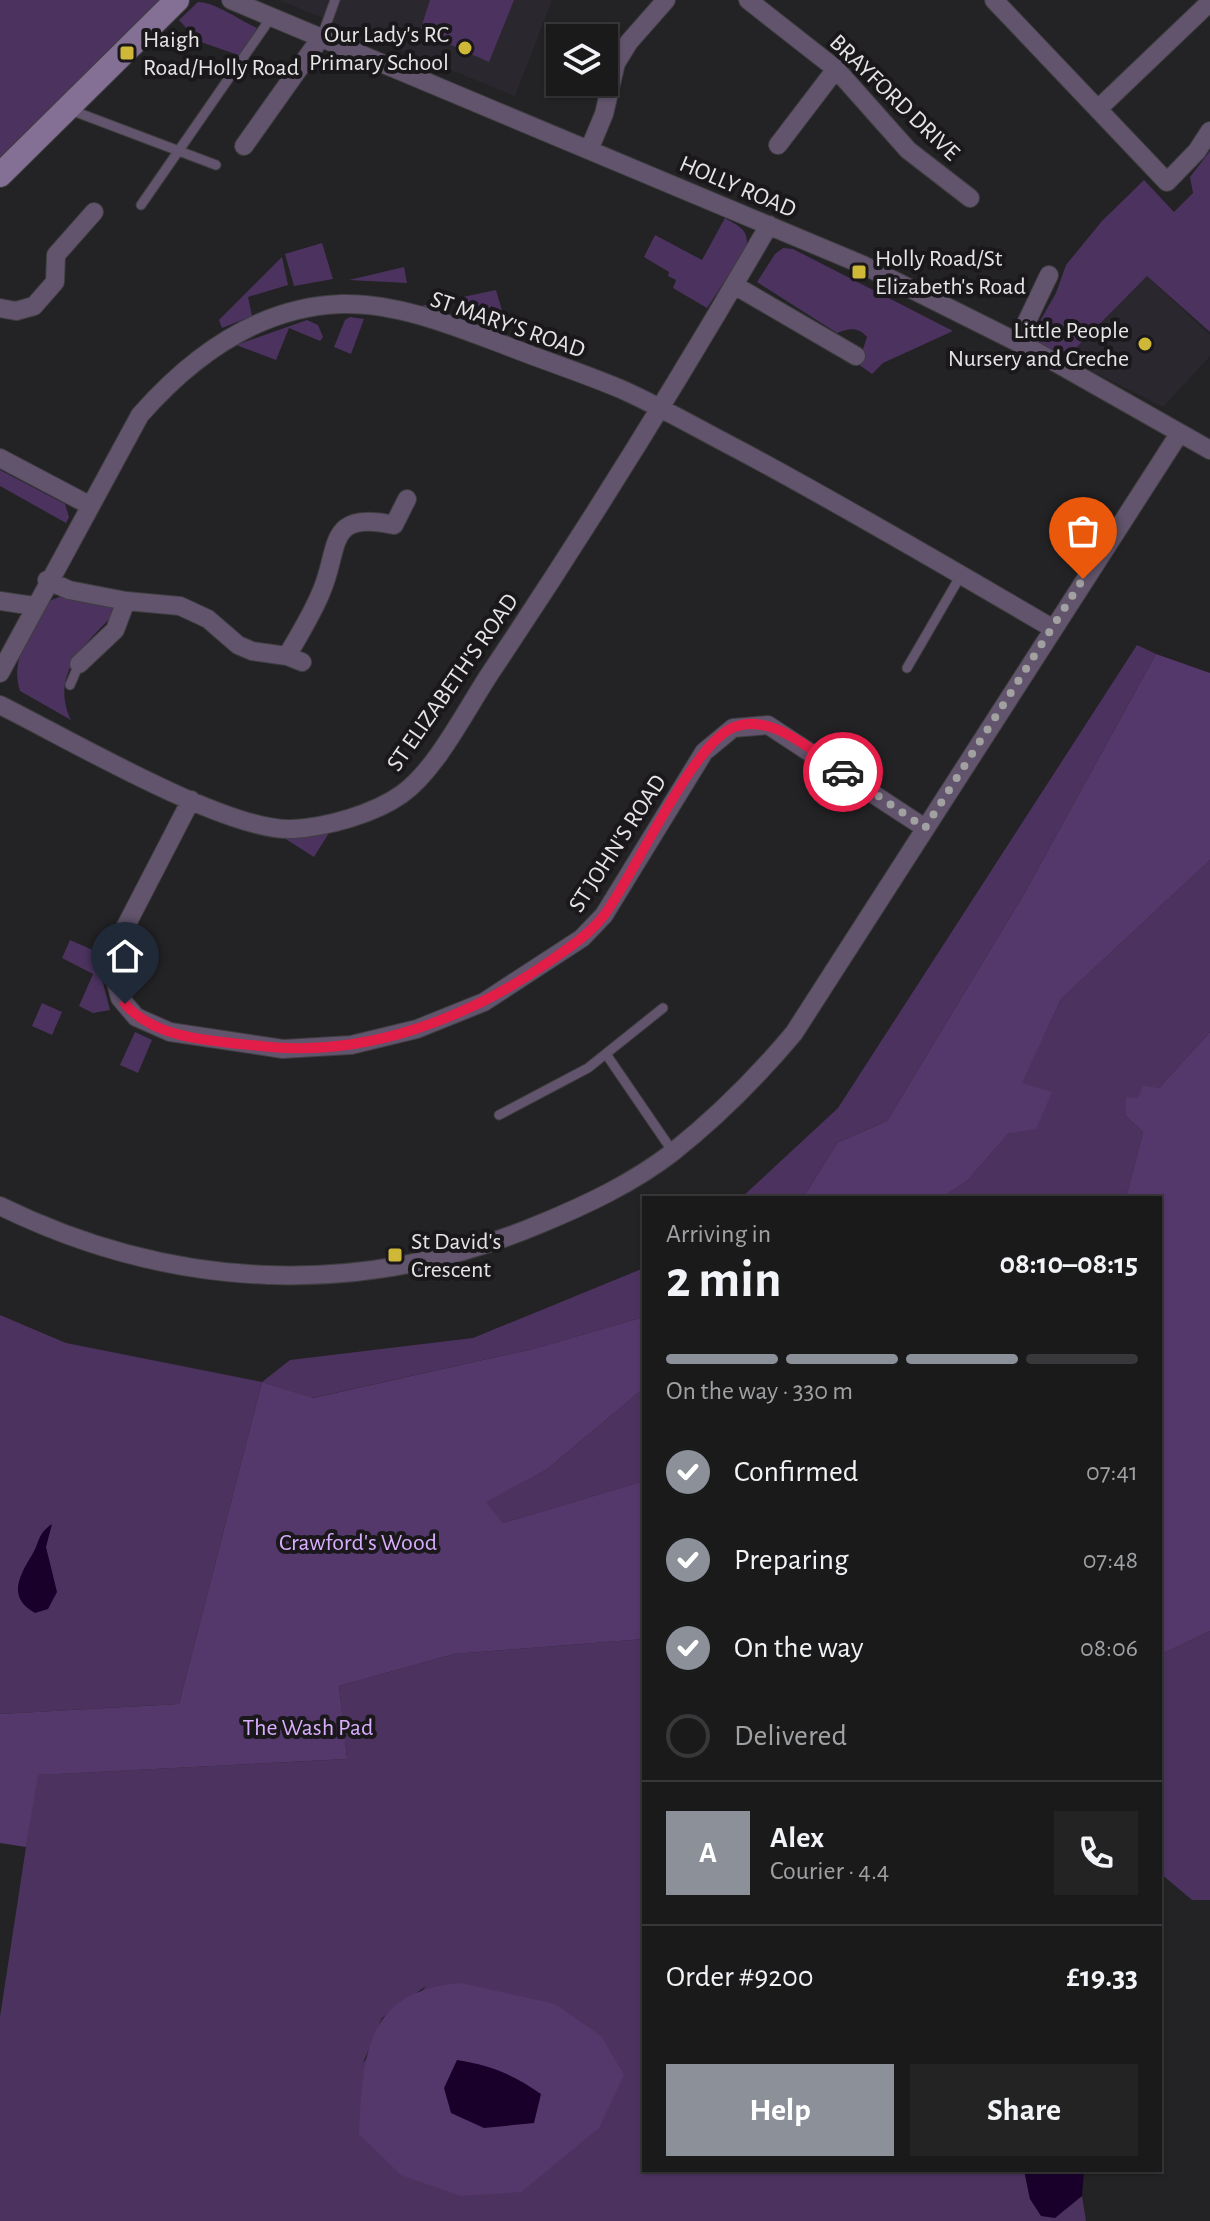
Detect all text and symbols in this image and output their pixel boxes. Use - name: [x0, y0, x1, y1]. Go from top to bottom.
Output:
- place label: Our Lady's RC Primary School: [309, 23, 449, 75]
- map controls: [546, 24, 618, 96]
- button: layers: [546, 24, 618, 96]
- place label: Haigh Road/Holly Road: [143, 28, 299, 80]
- street label: BRAYFORD DRIVE: [825, 30, 964, 166]
- marker: Our Lady's RC Primary School: [456, 39, 474, 57]
- marker: Haigh Road/Holly Road: [118, 44, 136, 62]
- street label: HOLLY ROAD: [676, 152, 799, 222]
- place label: Holly Road/St Elizabeth's Road: [875, 247, 1026, 299]
- marker: Holly Road/St Elizabeth's Road: [850, 263, 868, 281]
- street label: ST MARY'S ROAD: [427, 287, 588, 363]
- place label: Little People Nursery and Creche: [948, 319, 1129, 371]
- marker: Little People Nursery and Creche: [1136, 335, 1154, 353]
- pin: [1049, 497, 1117, 579]
- icon: bag: [1061, 509, 1105, 553]
- street label: ST ELIZABETH'S ROAD: [383, 589, 523, 776]
- courier: [803, 732, 883, 812]
- icon: car: [821, 750, 865, 794]
- street label: ST JOHN'S ROAD: [565, 771, 671, 916]
- pin: [91, 922, 159, 1004]
- icon: home: [103, 934, 147, 978]
- text: Arriving in: [666, 1221, 771, 1247]
- place label: St David's Crescent: [411, 1230, 501, 1282]
- marker: St David's Crescent: [386, 1246, 404, 1264]
- text: 08:10–08:15: [999, 1249, 1138, 1279]
- text: 2 min: [666, 1254, 781, 1306]
- text: On the way · 330 m: [666, 1378, 853, 1404]
- icon: check: [666, 1450, 710, 1494]
- text: Confirmed: [734, 1457, 858, 1487]
- text: 07:41: [1086, 1459, 1138, 1485]
- park label: Crawford's Wood: [279, 1531, 437, 1555]
- icon: check: [666, 1538, 710, 1582]
- text: Preparing: [734, 1545, 849, 1575]
- text: 07:48: [1083, 1547, 1138, 1573]
- icon: check: [666, 1626, 710, 1670]
- text: On the way: [734, 1633, 863, 1663]
- text: 08:06: [1080, 1635, 1138, 1661]
- park label: The Wash Pad: [243, 1716, 373, 1740]
- text: Delivered: [734, 1721, 847, 1751]
- button: phone: [1054, 1811, 1138, 1895]
- text: Alex: [770, 1823, 824, 1853]
- text: A: [699, 1838, 717, 1868]
- text: Courier · 4.4: [770, 1858, 889, 1884]
- text: Order #9200: [666, 1962, 814, 1992]
- text: £19.33: [1067, 1962, 1138, 1992]
- button: Help: [666, 2064, 894, 2156]
- button: Share: [910, 2064, 1138, 2156]

